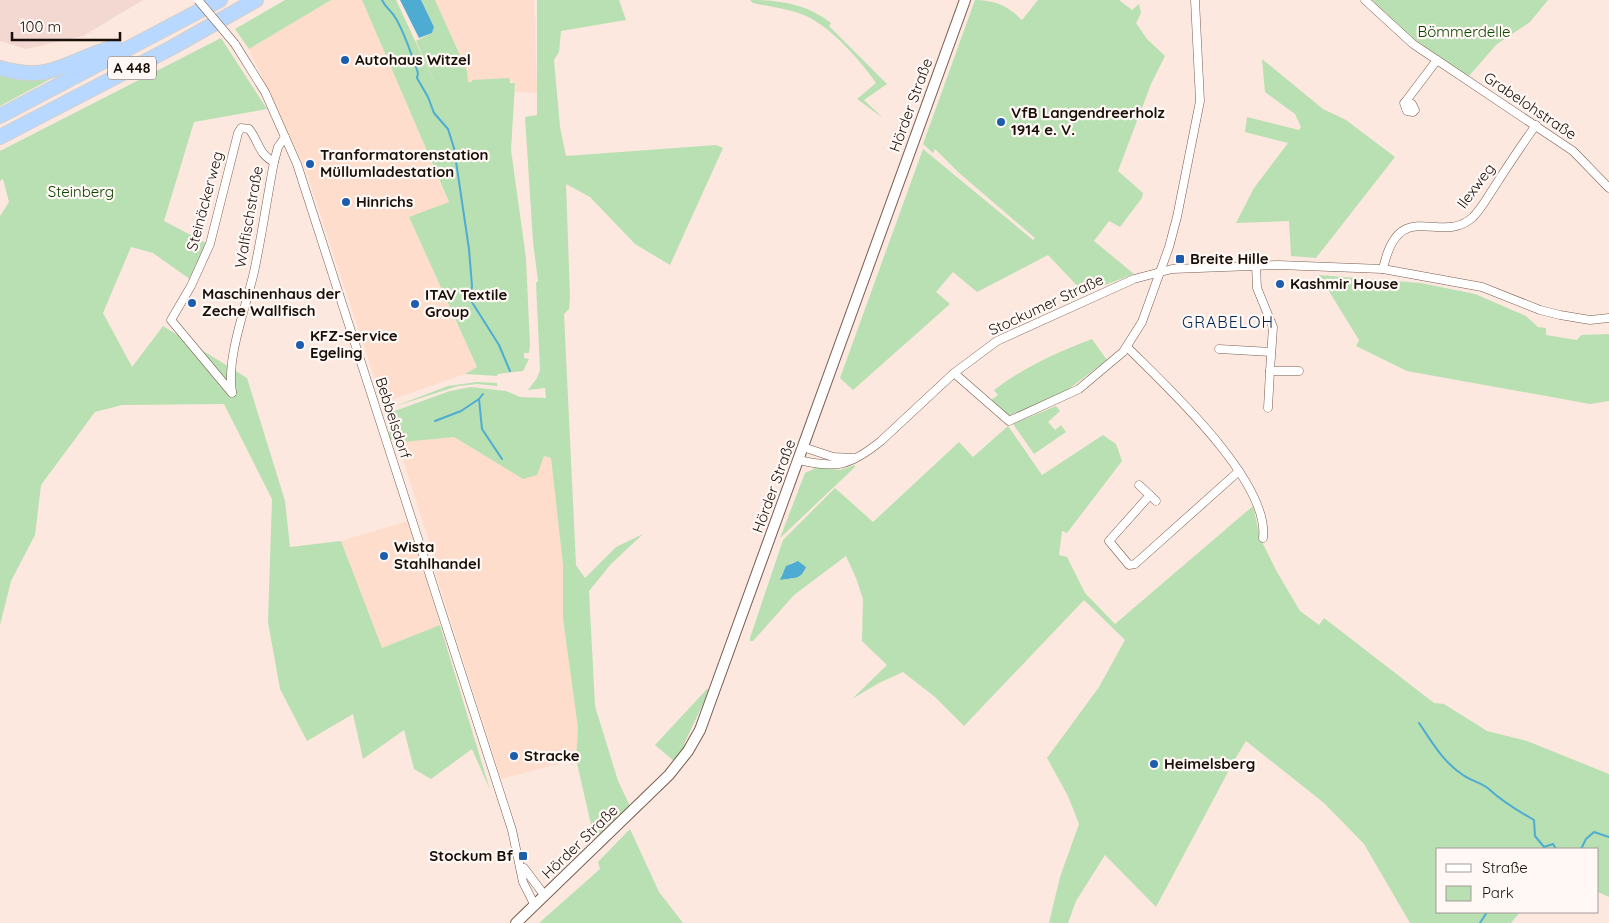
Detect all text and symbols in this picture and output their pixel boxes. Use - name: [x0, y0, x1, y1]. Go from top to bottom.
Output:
- scale bar: [12, 10, 120, 42]
- text: 100 m: [20, 17, 61, 36]
- park label: Bömmerdelle: [1418, 22, 1510, 41]
- place label: Autohaus Witzel: [355, 50, 471, 69]
- marker: Autohaus Witzel: [339, 54, 351, 66]
- street label: Hörder Straße: [885, 55, 936, 154]
- road number: A 448: [108, 56, 156, 80]
- street label: Grabelohstraße: [1480, 68, 1580, 144]
- place label: VfB Langendreerholz 1914 e. V.: [1011, 103, 1165, 139]
- marker: VfB Langendreerholz 1914 e. V.: [995, 116, 1007, 128]
- place label: Tranformatorenstation Müllumladestation: [320, 145, 489, 181]
- street label: Steinäckerweg: [182, 149, 227, 253]
- marker: Tranformatorenstation Müllumladestation: [304, 158, 316, 170]
- street label: Ilexweg: [1452, 159, 1499, 212]
- street label: Walfischstraße: [230, 164, 267, 269]
- park label: Steinberg: [48, 182, 114, 201]
- place label: Hinrichs: [356, 192, 413, 211]
- marker: Hinrichs: [340, 196, 352, 208]
- place label: Breite Hille: [1190, 249, 1269, 268]
- marker: Breite Hille: [1174, 253, 1186, 265]
- street label: Stockumer Straße: [985, 270, 1106, 339]
- place label: Kashmir House: [1290, 274, 1399, 293]
- marker: Kashmir House: [1274, 278, 1286, 290]
- place label: Maschinenhaus der Zeche Wallfisch: [202, 284, 341, 320]
- place label: ITAV Textile Group: [425, 285, 507, 321]
- marker: Maschinenhaus der Zeche Wallfisch: [186, 297, 198, 309]
- marker: ITAV Textile Group: [409, 298, 421, 310]
- district label: GRABELOH: [1182, 312, 1274, 332]
- place label: KFZ-Service Egeling: [310, 326, 398, 362]
- marker: KFZ-Service Egeling: [294, 339, 306, 351]
- street label: Bebbelsdorf: [371, 375, 416, 462]
- street label: Hörder Straße: [748, 436, 799, 535]
- place label: Wista Stahlhandel: [394, 537, 481, 573]
- marker: Wista Stahlhandel: [378, 550, 390, 562]
- place label: Stracke: [524, 746, 580, 765]
- marker: Stracke: [508, 750, 520, 762]
- place label: Heimelsberg: [1164, 754, 1255, 773]
- marker: Heimelsberg: [1148, 758, 1160, 770]
- street label: Hörder Straße: [538, 801, 622, 883]
- place label: Stockum Bf: [429, 846, 513, 865]
- legend: [1436, 848, 1599, 913]
- marker: Stockum Bf: [517, 850, 529, 862]
- text: Straße: [1482, 858, 1528, 877]
- text: Park: [1482, 883, 1514, 902]

